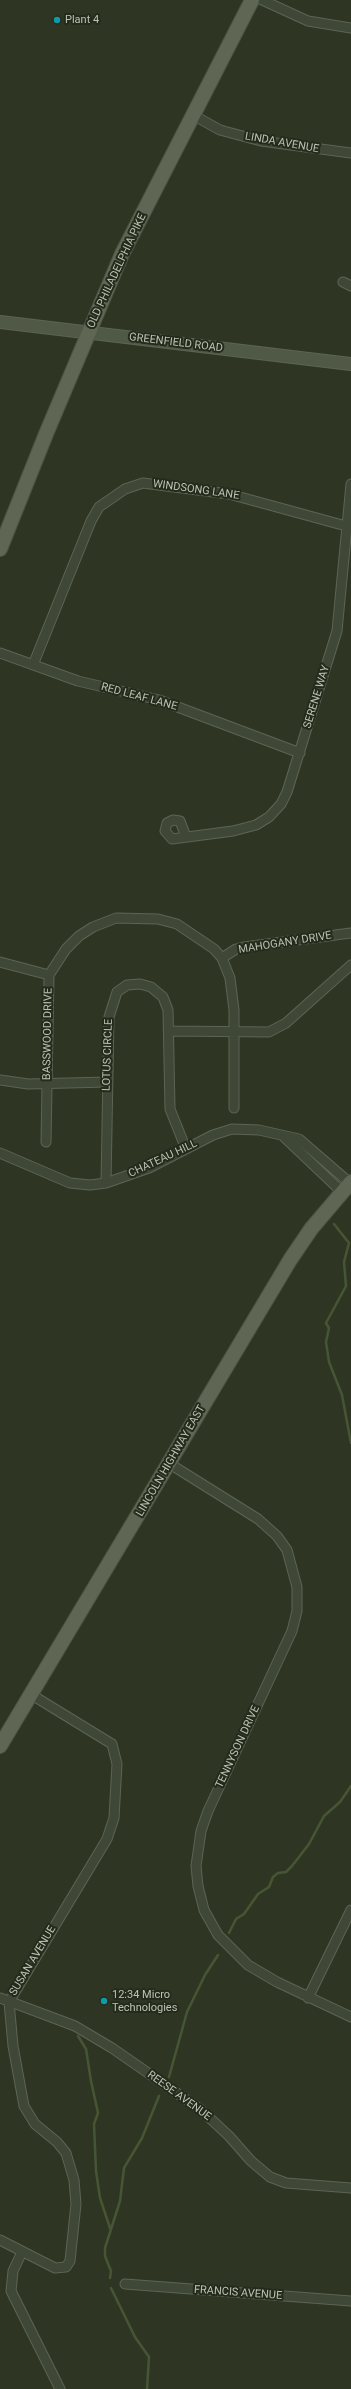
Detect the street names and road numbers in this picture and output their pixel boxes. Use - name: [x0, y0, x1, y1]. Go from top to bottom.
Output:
- street label: LINDA AVENUE: [244, 130, 320, 156]
- street label: OLD PHILADELPHIA PIKE: [85, 212, 149, 330]
- street label: GREENFIELD ROAD: [128, 331, 224, 355]
- street label: WINDSONG LANE: [152, 477, 240, 503]
- street label: SERENE WAY: [301, 664, 333, 730]
- street label: RED LEAF LANE: [99, 680, 179, 714]
- street label: MAHOGANY DRIVE: [237, 929, 333, 957]
- street label: BASSWOOD DRIVE: [41, 988, 55, 1080]
- street label: LOTUS CIRCLE: [100, 1019, 116, 1091]
- street label: CHATEAU HILL: [127, 1137, 199, 1181]
- street label: LINCOLN HIGHWAY EAST: [134, 1403, 208, 1519]
- street label: TENNYSON DRIVE: [213, 1704, 263, 1790]
- street label: SUSAN AVENUE: [7, 1924, 59, 1998]
- street label: REESE AVENUE: [144, 2068, 214, 2124]
- street label: FRANCIS AVENUE: [193, 2283, 283, 2303]

